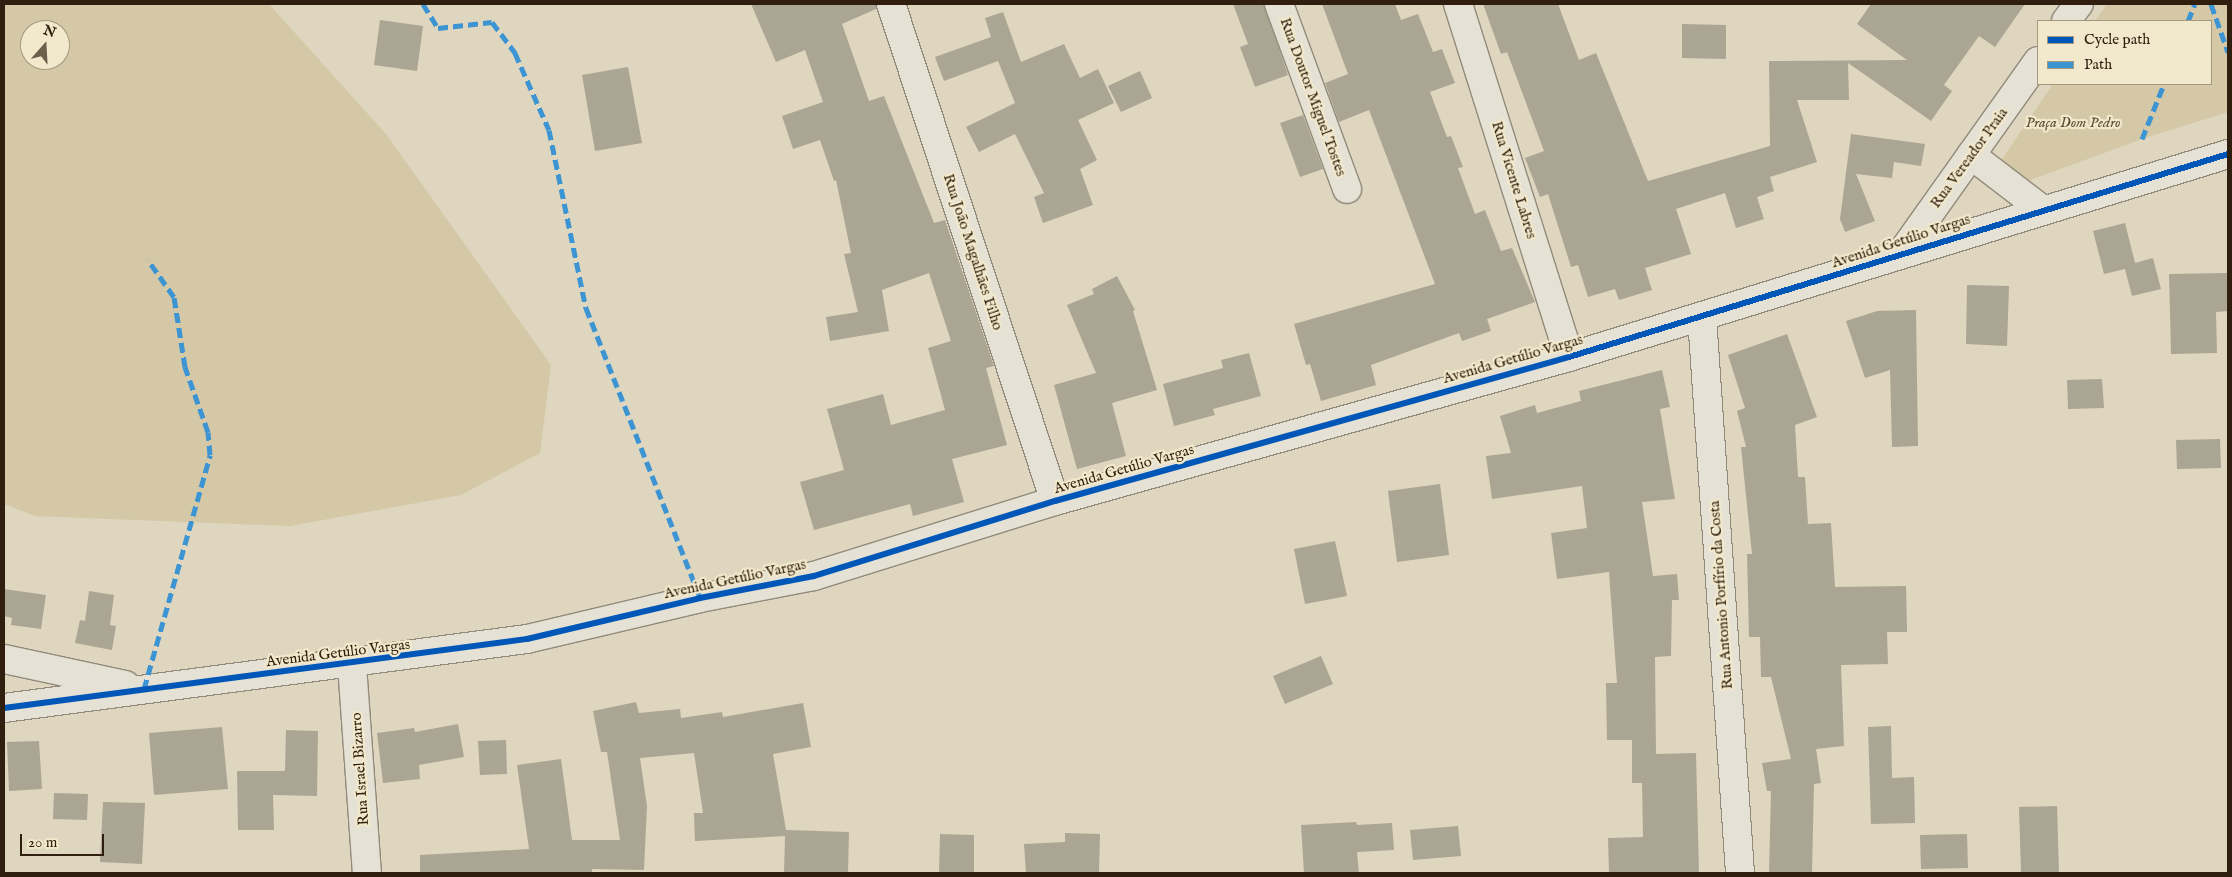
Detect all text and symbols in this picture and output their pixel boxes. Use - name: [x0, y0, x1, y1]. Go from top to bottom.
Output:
- street label: Rua Doutor Miguel Tostes: [1276, 15, 1350, 179]
- north arrow: [20, 20, 70, 70]
- legend: [2037, 20, 2212, 85]
- text: N: [41, 21, 58, 42]
- text: Cycle path: [2084, 30, 2150, 49]
- text: Path: [2084, 55, 2112, 74]
- street label: Rua Vereador Praia: [1927, 104, 2011, 212]
- park label: Praça Dom Pedro: [2025, 114, 2121, 132]
- street label: Rua Vicente Labres: [1488, 119, 1540, 241]
- street label: Rua João Magalhães Filho: [939, 172, 1007, 332]
- street label: Avenida Getúlio Vargas: [1829, 210, 1973, 272]
- street label: Avenida Getúlio Vargas: [1441, 330, 1585, 388]
- street label: Avenida Getúlio Vargas: [1052, 440, 1196, 498]
- street label: Rua Antonio Porfírio da Costa: [1705, 500, 1737, 690]
- street label: Avenida Getúlio Vargas: [662, 555, 808, 603]
- street label: Avenida Getúlio Vargas: [265, 635, 411, 671]
- street label: Rua Israel Bizarro: [347, 712, 373, 826]
- scale bar: [22, 824, 106, 856]
- text: 20 m: [28, 833, 57, 852]

